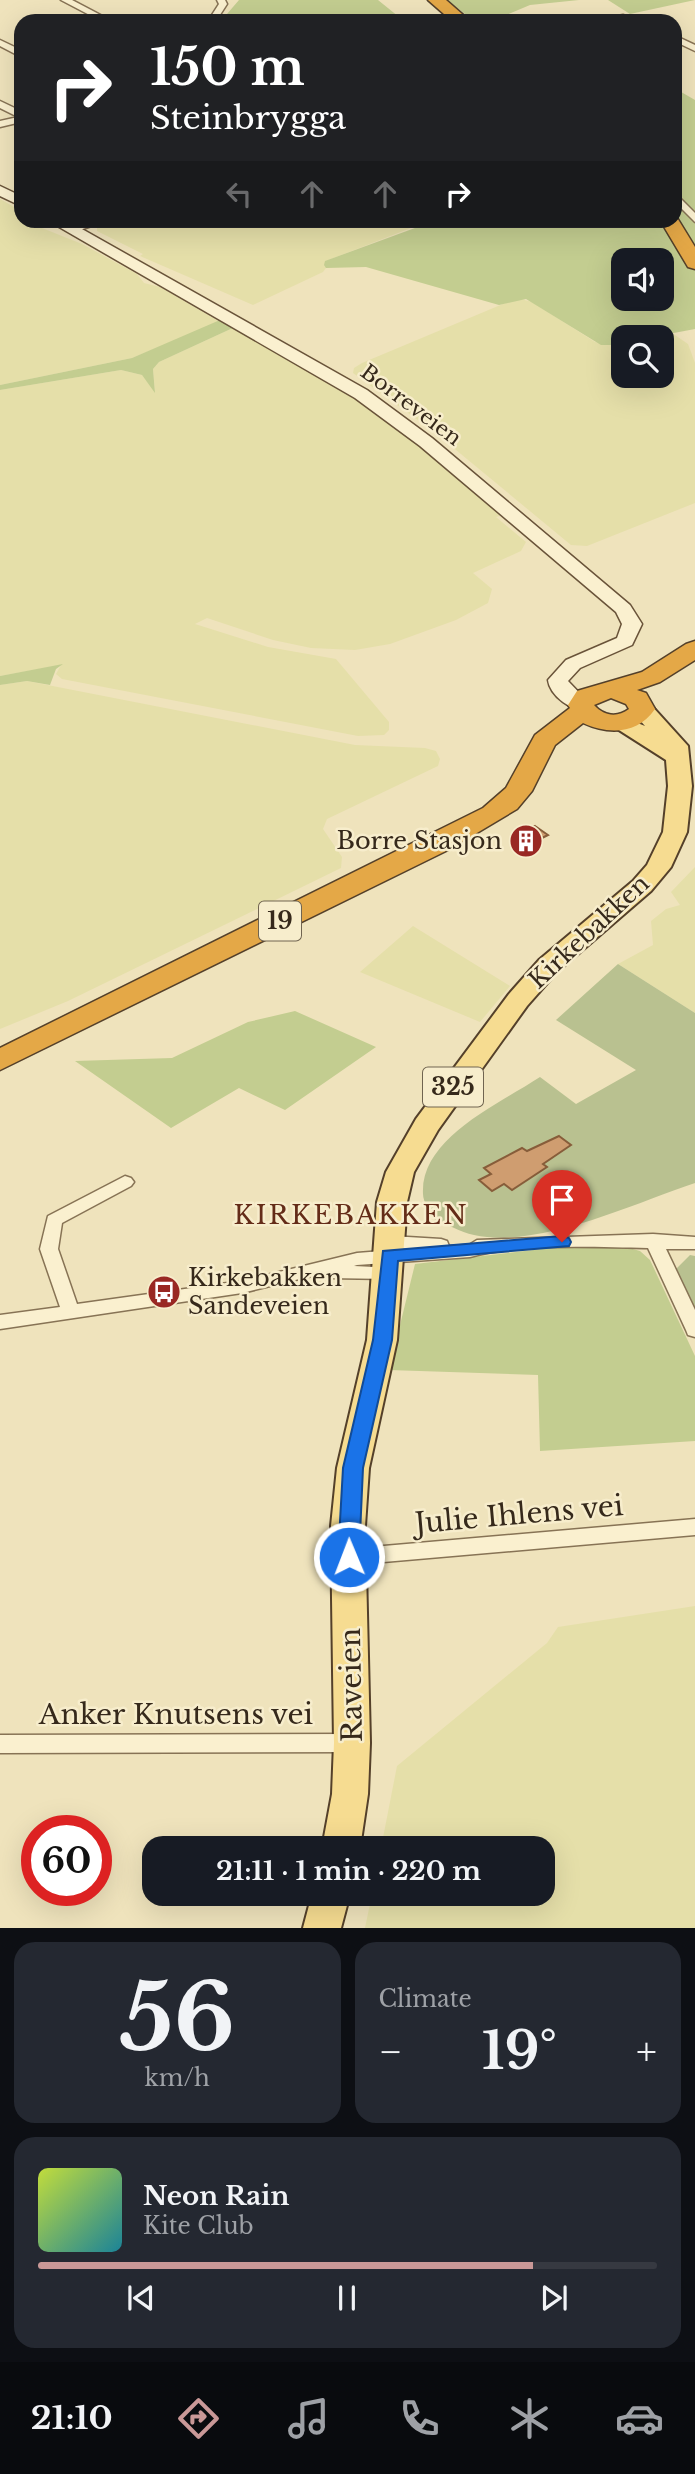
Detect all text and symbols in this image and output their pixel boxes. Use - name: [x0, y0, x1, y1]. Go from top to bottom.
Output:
- text: 150 m: [150, 37, 305, 98]
- icon: right: [35, 42, 126, 133]
- text: Steinbrygga: [150, 98, 346, 138]
- icon: left: [220, 175, 258, 213]
- icon: ahead: [293, 175, 331, 213]
- icon: ahead: [366, 175, 404, 213]
- icon: right: [439, 175, 477, 213]
- map controls: [611, 248, 674, 388]
- button: sound: [611, 248, 674, 311]
- button: search: [611, 325, 674, 388]
- street label: Borreveien: [355, 359, 467, 451]
- building icon: Borre Stasjon: [507, 822, 545, 860]
- place label: Borre Stasjon: [336, 826, 502, 855]
- street label: Kirkebakken: [522, 869, 655, 995]
- road number: 19: [259, 902, 301, 940]
- road number: 325: [423, 1068, 483, 1106]
- pin: [532, 1170, 592, 1242]
- icon: arrive: [543, 1181, 581, 1219]
- district label: KIRKEBAKKEN: [233, 1199, 469, 1231]
- place label: Kirkebakken Sandeveien: [188, 1263, 342, 1320]
- bus stop icon: Kirkebakken Sandeveien: [145, 1273, 183, 1311]
- street label: Julie Ihlens vei: [409, 1488, 625, 1541]
- position arrow: [312, 1520, 386, 1594]
- street label: Raveien: [333, 1627, 370, 1742]
- street label: Anker Knutsens vei: [38, 1697, 313, 1732]
- speed limit sign: 60: [21, 1815, 112, 1906]
- text: 21:11 · 1 min · 220 m: [216, 1855, 481, 1887]
- text: 56: [120, 1962, 235, 2075]
- text: Climate: [379, 1985, 472, 2013]
- text: 19°: [482, 2019, 557, 2083]
- text: −: [379, 2028, 403, 2075]
- text: +: [636, 2028, 657, 2075]
- text: km/h: [145, 2064, 210, 2092]
- text: Neon Rain: [143, 2180, 289, 2212]
- text: Kite Club: [143, 2212, 254, 2240]
- icon: previous: [122, 2279, 160, 2317]
- icon: pause: [328, 2279, 366, 2317]
- icon: next: [535, 2279, 573, 2317]
- icon: directions: [174, 2394, 223, 2443]
- icon: music: [284, 2394, 333, 2443]
- icon: phone: [395, 2394, 444, 2443]
- icon: climate: [505, 2394, 554, 2443]
- icon: car: [615, 2394, 664, 2443]
- text: 21:10: [31, 2398, 113, 2438]

